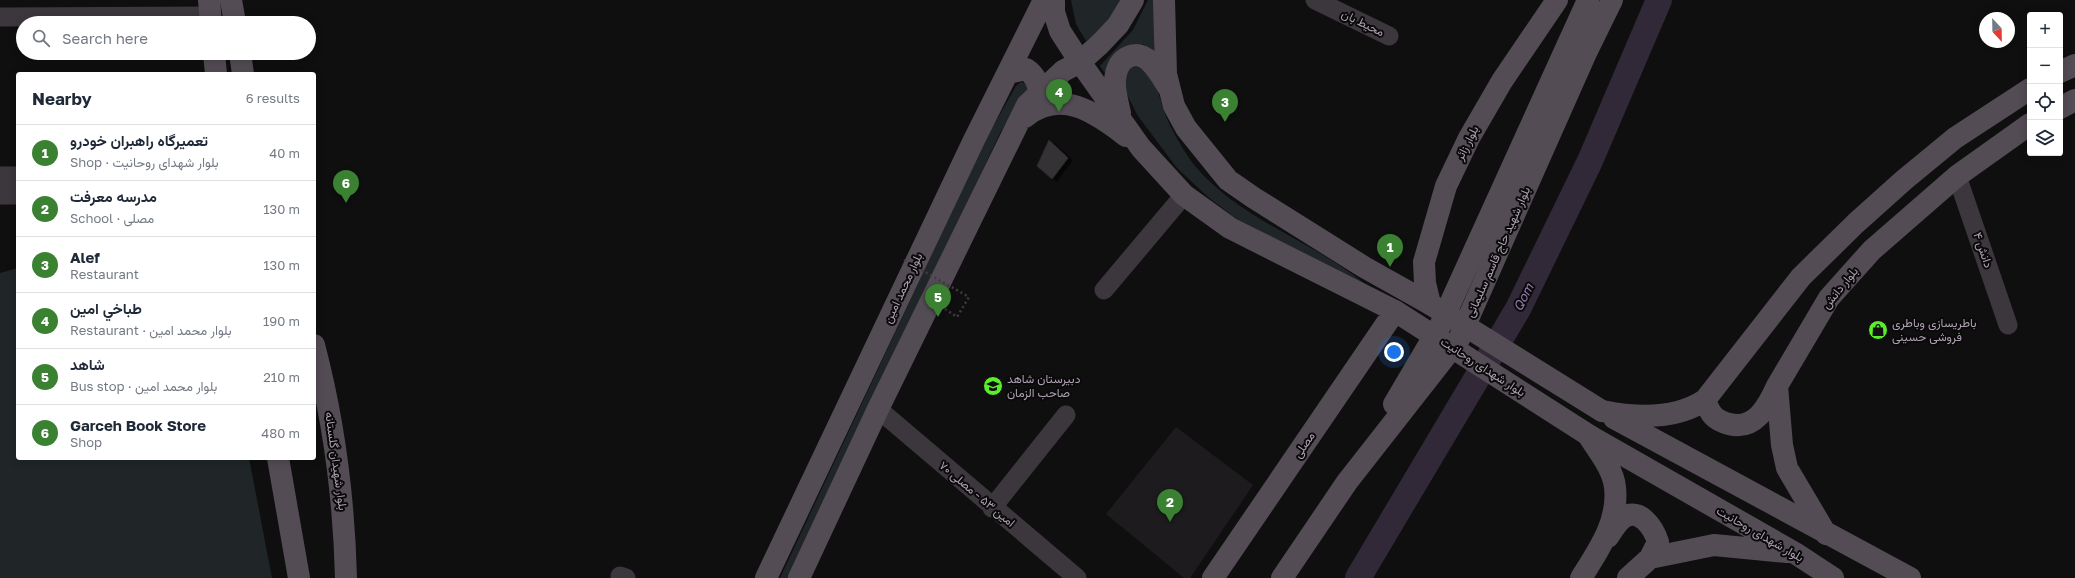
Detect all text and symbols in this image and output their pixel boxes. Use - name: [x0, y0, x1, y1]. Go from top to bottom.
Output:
- street label: محیط بان: [1339, 6, 1387, 39]
- north arrow: [1979, 12, 2015, 48]
- map controls: [2027, 12, 2063, 156]
- button: +: [2027, 12, 2063, 48]
- search box: [16, 16, 316, 60]
- icon: search: [30, 27, 52, 49]
- text: Search here: [62, 29, 148, 47]
- button: −: [2027, 48, 2063, 84]
- pin: 4: [1046, 79, 1072, 112]
- button: locate: [2027, 84, 2063, 120]
- text: Nearby: [32, 88, 92, 109]
- pin: 3: [1212, 89, 1238, 122]
- text: 6 results: [246, 90, 300, 106]
- button: layers: [2027, 120, 2063, 156]
- street label: بلوار زائر: [1451, 123, 1483, 164]
- text: تعمیرگاه راهبران خودرو: [70, 131, 208, 149]
- text: 1: [42, 145, 48, 161]
- text: 40 m: [269, 145, 300, 161]
- text: Shop · بلوار شهدای روحانیت: [70, 154, 219, 170]
- pin: 6: [333, 170, 359, 203]
- street label: بلوار شهید حاج قاسم سلیمانی: [1462, 184, 1535, 320]
- text: مدرسه معرفت: [70, 187, 157, 205]
- text: 2: [41, 201, 49, 217]
- text: 130 m: [263, 201, 300, 217]
- text: School · مصلی: [70, 210, 154, 226]
- street label: دانش ۴: [1969, 230, 1997, 270]
- pin: 1: [1377, 234, 1403, 267]
- text: Alef: [70, 248, 100, 266]
- street label: بلوار محمد امین: [880, 250, 926, 326]
- text: 3: [41, 257, 49, 273]
- text: 130 m: [263, 257, 300, 273]
- street label: بلوار دانش: [1818, 264, 1862, 312]
- text: Restaurant: [70, 266, 139, 282]
- water label: Qom: [1509, 280, 1537, 314]
- pin: 5: [925, 284, 951, 317]
- text: طباخي امين: [70, 299, 142, 317]
- text: 4: [41, 313, 49, 329]
- text: 190 m: [263, 313, 300, 329]
- place label: باطریسازی وباطری فروشی حسینی: [1892, 315, 1977, 345]
- shop icon: باطریسازی وباطری فروشی حسینی: [1867, 319, 1889, 341]
- text: Restaurant · بلوار محمد امین: [70, 322, 232, 338]
- street label: بلوار شهدای روحانیت: [1438, 334, 1528, 400]
- your location: [1384, 342, 1404, 362]
- text: شاهد: [70, 355, 105, 373]
- text: 5: [41, 369, 49, 385]
- text: 210 m: [263, 369, 300, 385]
- place label: دبیرستان شاهد صاحب الزمان: [1007, 371, 1081, 401]
- school or university icon: دبیرستان شاهد صاحب الزمان: [982, 375, 1004, 397]
- text: Bus stop · بلوار محمد امین: [70, 378, 217, 394]
- street label: بلوار شهیدان گلستانه: [321, 411, 351, 511]
- text: Garceh Book Store: [70, 416, 206, 434]
- text: 6: [41, 425, 49, 441]
- text: 480 m: [261, 425, 300, 441]
- street label: مصلی: [1289, 429, 1319, 461]
- text: Shop: [70, 434, 102, 450]
- street label: امین ۵۳ - مصلی ۷۰: [936, 457, 1018, 531]
- pin: 2: [1157, 489, 1183, 522]
- street label: بلوار شهدای روحانیت: [1714, 503, 1806, 565]

